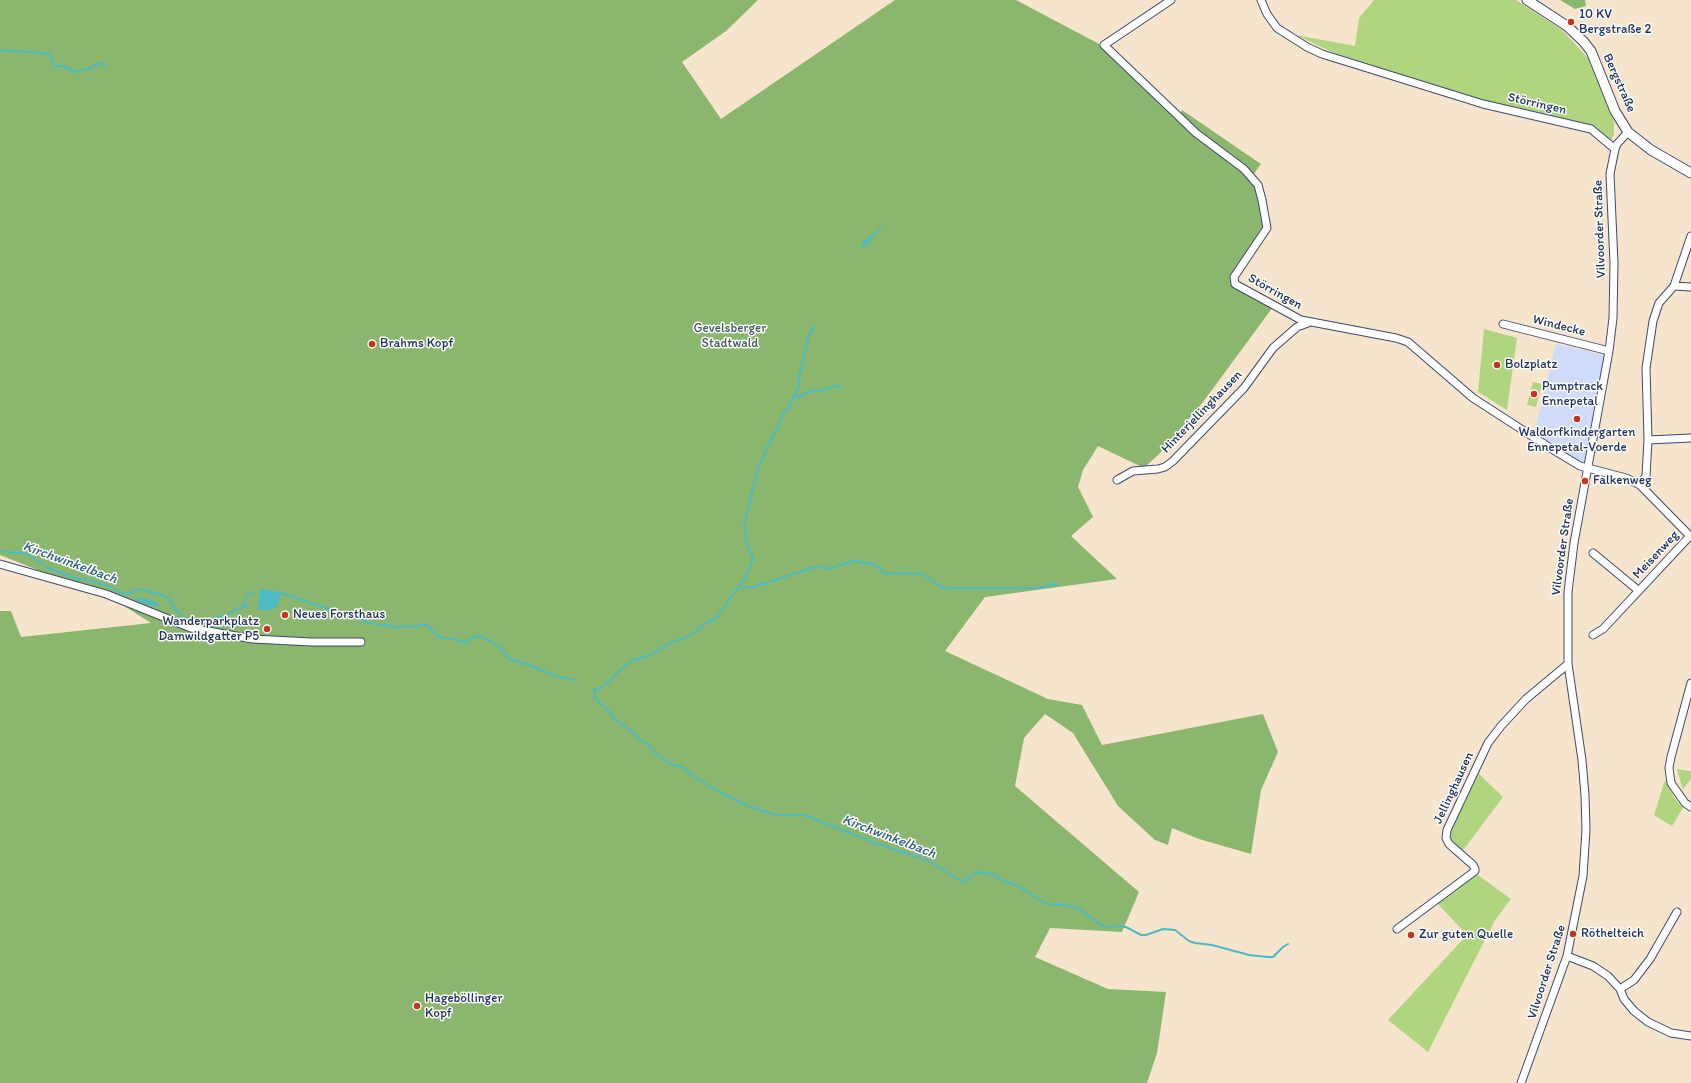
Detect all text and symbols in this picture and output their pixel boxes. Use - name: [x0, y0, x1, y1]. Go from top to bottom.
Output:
- place label: 10 KV Bergstraße 2: [1579, 7, 1651, 38]
- marker: 10 KV Bergstraße 2: [1566, 17, 1576, 27]
- street label: Bergstraße: [1599, 51, 1639, 115]
- street label: Störringen: [1506, 90, 1568, 118]
- street label: Vilvoorder Straße: [1590, 180, 1610, 278]
- street label: Störringen: [1245, 271, 1305, 313]
- street label: Windecke: [1531, 312, 1587, 340]
- park label: Gevelsberger Stadtwald: [694, 321, 766, 352]
- place label: Brahms Kopf: [380, 336, 453, 352]
- marker: Brahms Kopf: [367, 339, 377, 349]
- place label: Bolzplatz: [1505, 357, 1557, 373]
- marker: Bolzplatz: [1492, 360, 1502, 370]
- street label: Hinterjellinghausen: [1158, 367, 1246, 457]
- place label: Pumptrack Ennepetal: [1542, 379, 1603, 410]
- marker: Pumptrack Ennepetal: [1529, 389, 1539, 399]
- marker: Waldorfkindergarten Ennepetal-Voerde: [1572, 414, 1582, 424]
- place label: Waldorfkindergarten Ennepetal-Voerde: [1519, 425, 1635, 456]
- place label: Falkenweg: [1593, 473, 1652, 489]
- marker: Falkenweg: [1580, 476, 1590, 486]
- street label: Vilvoorder Straße: [1548, 497, 1578, 597]
- street label: Meisenweg: [1630, 528, 1682, 582]
- water label: Kirchwinkelbach: [21, 538, 119, 588]
- place label: Neues Forsthaus: [293, 607, 385, 623]
- marker: Neues Forsthaus: [280, 610, 290, 620]
- place label: Wanderparkplatz Damwildgatter P5: [159, 614, 259, 645]
- marker: Wanderparkplatz Damwildgatter P5: [262, 624, 272, 634]
- street label: Jellinghausen: [1431, 750, 1477, 826]
- water label: Kirchwinkelbach: [840, 811, 938, 863]
- street label: Vilvoorder Straße: [1524, 923, 1570, 1021]
- place label: Röthelteich: [1581, 926, 1644, 942]
- place label: Zur guten Quelle: [1419, 927, 1513, 943]
- marker: Röthelteich: [1568, 929, 1578, 939]
- marker: Zur guten Quelle: [1406, 930, 1416, 940]
- place label: Hageböllinger Kopf: [425, 991, 503, 1022]
- marker: Hageböllinger Kopf: [412, 1001, 422, 1011]

